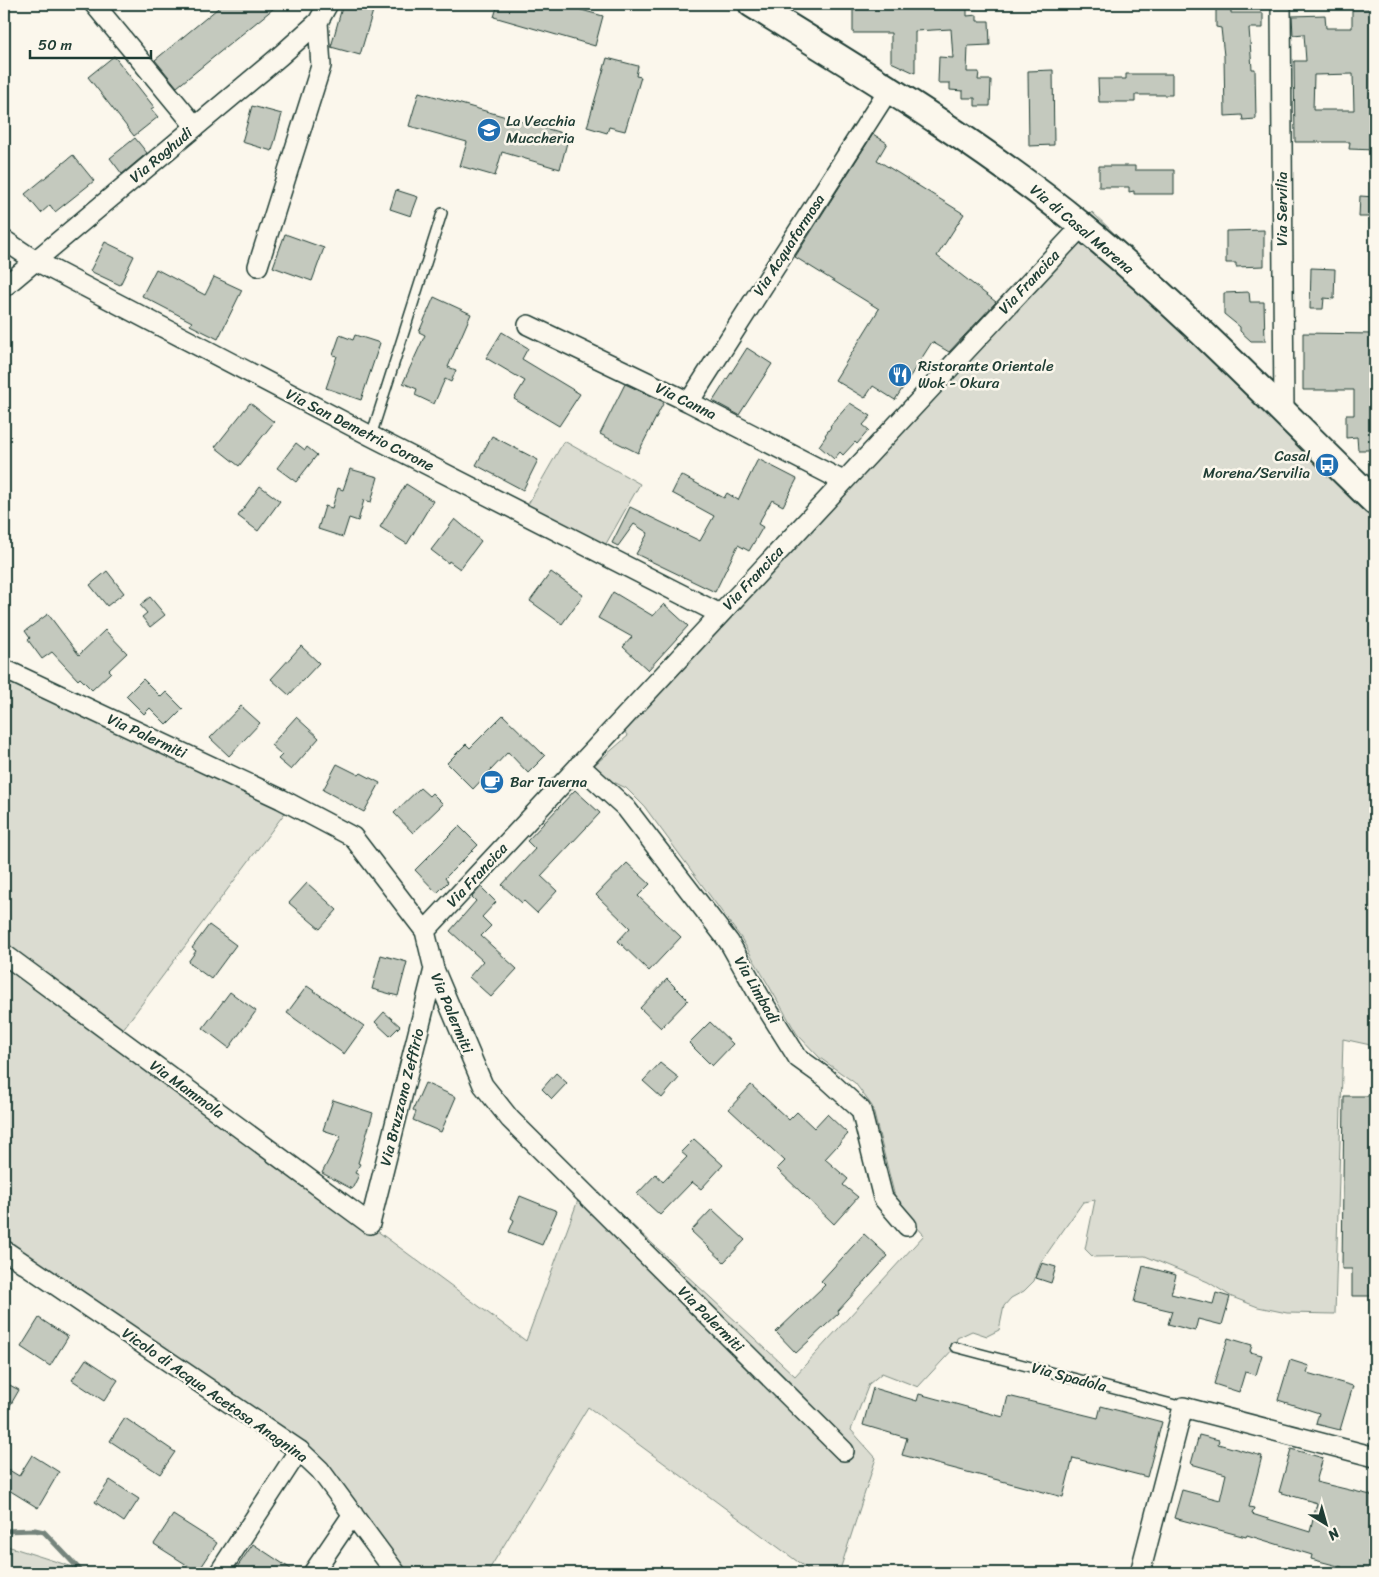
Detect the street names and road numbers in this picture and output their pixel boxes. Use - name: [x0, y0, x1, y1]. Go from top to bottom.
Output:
- street label: Via Roghudi: [123, 120, 199, 190]
- street label: Via Servilia: [1269, 171, 1295, 246]
- street label: Via di Casal Morena: [1024, 177, 1140, 281]
- street label: Via Acquaformosa: [746, 188, 832, 301]
- street label: Via Francica: [992, 243, 1066, 321]
- street label: Via Canna: [651, 375, 721, 427]
- street label: Via San Demetrio Corone: [281, 381, 439, 479]
- street label: Via Francica: [716, 539, 790, 617]
- street label: Via Palermiti: [103, 706, 192, 766]
- street label: Via Francica: [440, 836, 514, 914]
- street label: Via Limbadi: [727, 951, 787, 1030]
- street label: Via Palermiti: [423, 969, 481, 1058]
- street label: Via Bruzzano Zeffirio: [372, 1025, 432, 1169]
- street label: Via Mammola: [144, 1053, 230, 1125]
- street label: Via Palermiti: [672, 1280, 751, 1359]
- street label: Vicolo di Acqua Acetosa Anagnina: [117, 1321, 314, 1470]
- street label: Via Spadola: [1029, 1355, 1110, 1400]

